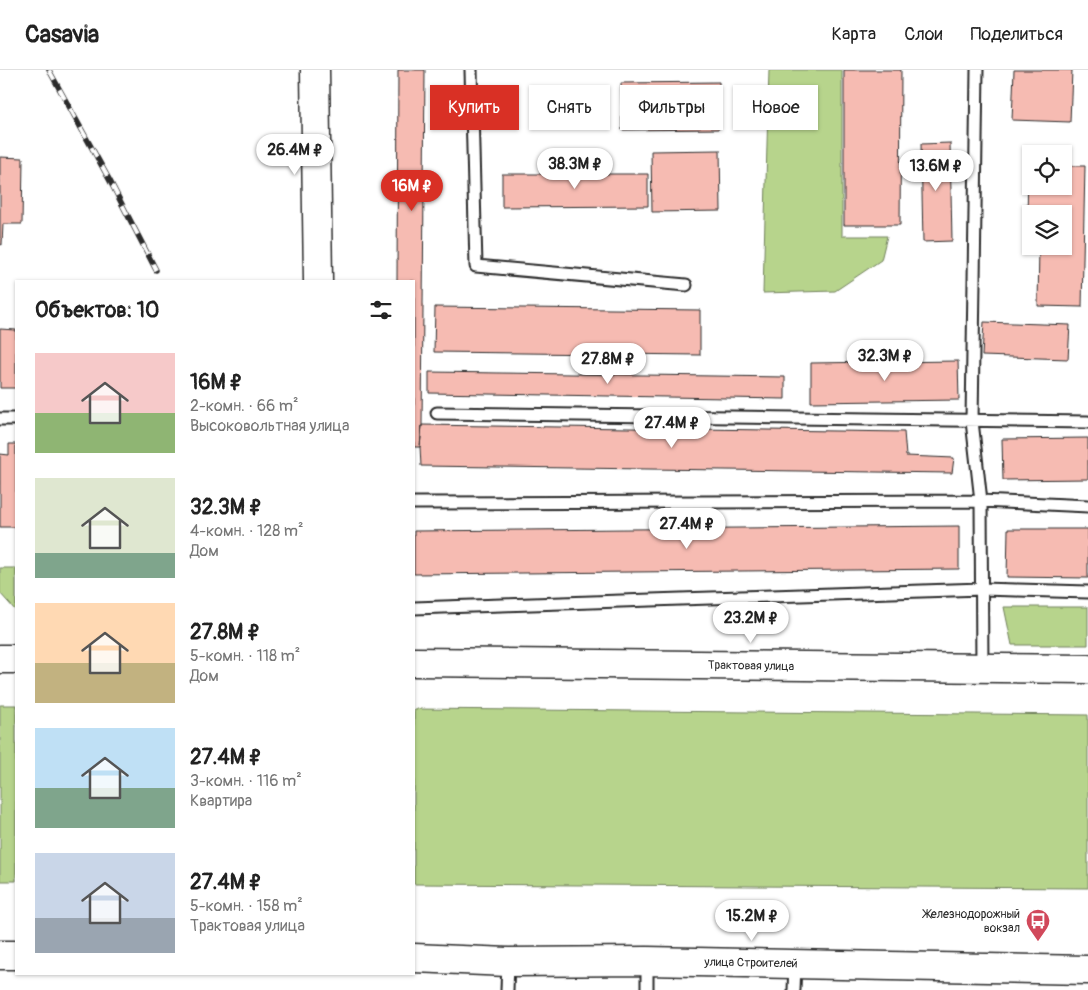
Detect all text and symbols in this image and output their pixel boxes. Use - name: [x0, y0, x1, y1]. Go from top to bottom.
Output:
- text: Casavia: [25, 20, 99, 49]
- text: Карта: [832, 23, 876, 46]
- text: Слои: [904, 23, 942, 46]
- text: Поделиться: [970, 23, 1063, 46]
- chip: Купить: [430, 85, 519, 130]
- chip: Снять: [529, 85, 610, 130]
- chip: Фильтры: [620, 85, 723, 130]
- chip: Новое: [733, 85, 818, 130]
- pin: 26.4M ₽: [249, 134, 341, 176]
- text: 26.4M ₽: [267, 140, 323, 160]
- map controls: [1022, 145, 1072, 255]
- button: locate: [1022, 145, 1072, 195]
- pin: 38.3M ₽: [529, 148, 621, 190]
- pin: 13.6M ₽: [890, 150, 982, 192]
- text: 38.3M ₽: [548, 154, 602, 174]
- text: 13.6M ₽: [910, 156, 962, 176]
- pin: 16M ₽: [377, 170, 447, 212]
- text: 16M ₽: [392, 176, 432, 196]
- button: layers: [1022, 205, 1072, 255]
- icon: filters: [367, 296, 395, 324]
- text: Объектов: 10: [35, 297, 159, 324]
- pin: 32.3M ₽: [839, 340, 931, 382]
- pin: 27.8M ₽: [562, 342, 654, 385]
- text: 32.3M ₽: [858, 346, 912, 366]
- text: 27.8M ₽: [581, 349, 635, 369]
- text: 16M ₽: [190, 369, 243, 396]
- icon: home: [75, 373, 135, 433]
- text: 2-комн. · 66 m²: [190, 396, 299, 416]
- pin: 27.4M ₽: [626, 406, 718, 449]
- text: 27.4M ₽: [645, 413, 699, 433]
- text: Высоковольтная улица: [190, 416, 349, 436]
- text: 32.3M ₽: [190, 494, 262, 521]
- icon: home: [75, 498, 135, 558]
- pin: 27.4M ₽: [641, 508, 733, 550]
- text: 27.4M ₽: [660, 514, 714, 534]
- text: 4-комн. · 128 m²: [190, 521, 304, 541]
- text: Дом: [190, 541, 219, 561]
- pin: 23.2M ₽: [705, 602, 797, 644]
- text: 23.2M ₽: [724, 608, 778, 628]
- text: 27.8M ₽: [190, 619, 260, 646]
- icon: home: [75, 623, 135, 683]
- text: 5-комн. · 118 m²: [190, 646, 300, 666]
- street label: Трактовая улица: [708, 658, 795, 674]
- text: Дом: [190, 666, 219, 686]
- text: 27.4M ₽: [190, 744, 262, 771]
- icon: home: [75, 748, 135, 808]
- text: 3-комн. · 116 m²: [190, 771, 302, 791]
- text: Квартира: [190, 791, 252, 811]
- text: 27.4M ₽: [190, 869, 262, 896]
- icon: home: [75, 873, 135, 933]
- text: 5-комн. · 158 m²: [190, 896, 303, 916]
- pin: 15.2M ₽: [706, 900, 798, 942]
- text: 15.2M ₽: [726, 906, 778, 926]
- place label: Железнодорожный вокзал: [922, 907, 1020, 936]
- bus stop icon: Железнодорожный вокзал: [1025, 908, 1051, 942]
- text: Трактовая улица: [190, 916, 305, 936]
- street label: улица Строителей: [703, 955, 798, 971]

